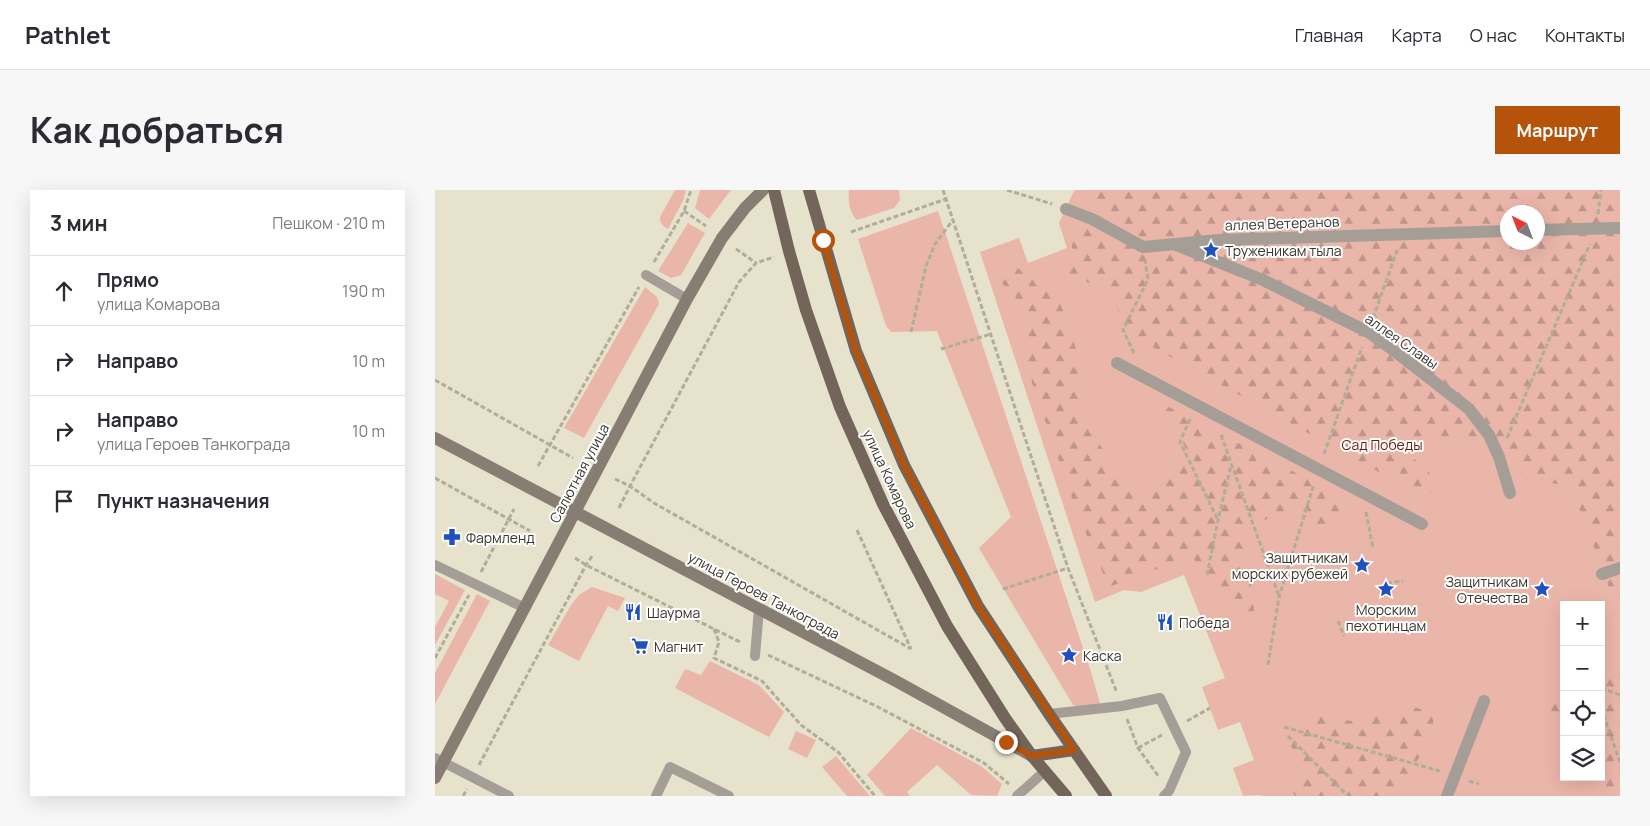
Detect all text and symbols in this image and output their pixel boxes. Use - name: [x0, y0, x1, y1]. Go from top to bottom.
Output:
- text: Pathlet: [25, 18, 111, 51]
- text: Главная: [1295, 23, 1364, 47]
- text: Карта: [1392, 23, 1442, 47]
- text: О нас: [1470, 23, 1517, 47]
- text: Контакты: [1545, 23, 1625, 47]
- text: Как добраться: [30, 106, 284, 154]
- button: Маршрут: [1495, 106, 1620, 154]
- north arrow: [1500, 205, 1545, 250]
- text: 3 мин: [50, 209, 107, 237]
- street label: аллея Ветеранов: [1224, 211, 1340, 234]
- text: Пешком · 210 m: [272, 212, 385, 234]
- route start: [812, 229, 835, 252]
- place icon: Труженикам тыла: [1201, 240, 1221, 260]
- place label: Труженикам тыла: [1225, 241, 1341, 260]
- text: Прямо: [97, 267, 159, 293]
- icon: ahead: [50, 277, 78, 305]
- text: 190 m: [342, 280, 385, 302]
- text: улица Комарова: [97, 293, 220, 315]
- street label: аллея Славы: [1362, 309, 1442, 373]
- icon: right: [50, 347, 78, 375]
- text: Направо: [97, 348, 178, 374]
- text: 10 m: [352, 350, 385, 372]
- text: Направо: [97, 407, 178, 433]
- icon: right: [50, 417, 78, 445]
- text: 10 m: [352, 420, 385, 442]
- street label: Салютная улица: [545, 420, 613, 526]
- street label: улица Комарова: [859, 426, 921, 532]
- text: улица Героев Танкограда: [97, 433, 290, 455]
- park label: Сад Победы: [1341, 435, 1423, 454]
- icon: arrive: [50, 487, 78, 515]
- text: Пункт назначения: [97, 488, 270, 514]
- pharmacy icon: Фармленд: [442, 527, 462, 547]
- place label: Фармленд: [466, 528, 535, 547]
- street label: улица Героев Танкограда: [685, 547, 843, 643]
- place label: Защитникам морских рубежей: [1232, 548, 1348, 583]
- place icon: Защитникам морских рубежей: [1352, 555, 1372, 575]
- place label: Защитникам Отечества: [1445, 572, 1528, 607]
- place icon: Морским пехотинцам: [1376, 579, 1396, 599]
- place icon: Защитникам Отечества: [1532, 579, 1552, 599]
- place label: Морским пехотинцам: [1346, 600, 1426, 635]
- map controls: [1560, 601, 1605, 781]
- button: +: [1560, 601, 1605, 646]
- restaurant icon: Шаурма: [623, 602, 643, 622]
- place label: Шаурма: [647, 603, 700, 622]
- restaurant icon: Победа: [1155, 612, 1175, 632]
- place label: Победа: [1179, 613, 1229, 632]
- supermarket icon: Магнит: [630, 636, 650, 656]
- place label: Магнит: [654, 637, 703, 656]
- place icon: Каска: [1059, 645, 1079, 665]
- place label: Каска: [1083, 646, 1122, 665]
- button: −: [1560, 646, 1605, 691]
- button: locate: [1560, 691, 1605, 736]
- route end: [995, 731, 1018, 754]
- button: layers: [1560, 736, 1605, 781]

